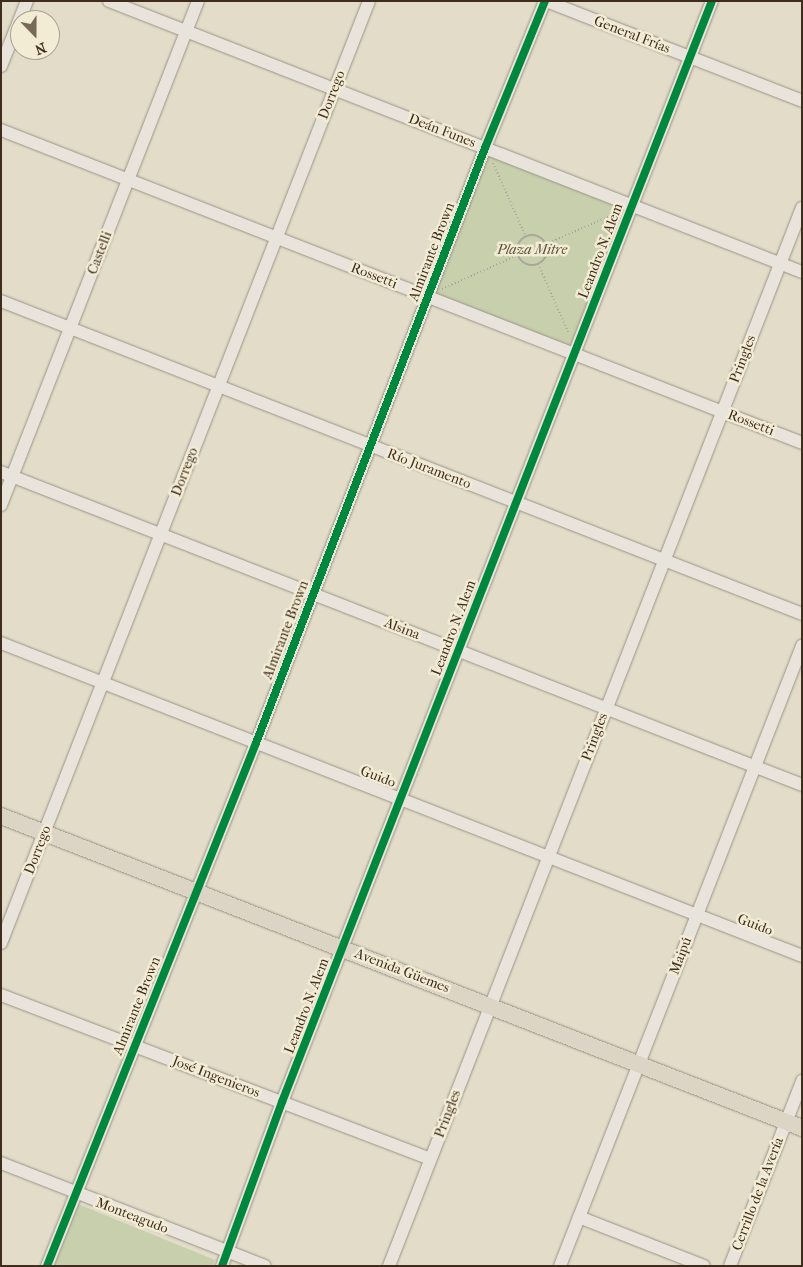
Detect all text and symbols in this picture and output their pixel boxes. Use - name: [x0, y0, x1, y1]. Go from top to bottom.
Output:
- north arrow: [10, 10, 60, 60]
- street label: General Frías: [591, 13, 673, 57]
- text: N: [32, 39, 49, 58]
- street label: Dorrego: [315, 68, 349, 122]
- street label: Deán Funes: [406, 110, 478, 152]
- street label: Almirante Brown: [405, 200, 459, 304]
- street label: Leandro N. Alem: [575, 201, 627, 301]
- street label: Castelli: [84, 229, 116, 277]
- park label: Plaza Mitre: [497, 242, 567, 258]
- street label: Rossetti: [348, 259, 400, 293]
- street label: Pringles: [726, 333, 760, 385]
- street label: Rossetti: [725, 406, 777, 440]
- street label: Dorrego: [168, 445, 202, 499]
- street label: Río Juramento: [385, 445, 473, 493]
- street label: Almirante Brown: [259, 578, 313, 682]
- street label: Leandro N. Alem: [428, 578, 480, 678]
- street label: Alsina: [382, 615, 422, 643]
- street label: Pringles: [578, 711, 612, 763]
- street label: Guido: [358, 763, 398, 791]
- street label: Dorrego: [21, 823, 55, 877]
- street label: Guido: [735, 911, 775, 939]
- street label: Maipú: [666, 935, 696, 977]
- street label: Avenida Güemes: [352, 945, 452, 997]
- street label: Almirante Brown: [110, 954, 164, 1058]
- street label: Leandro N. Alem: [281, 956, 333, 1056]
- street label: José Ingenieros: [170, 1053, 262, 1101]
- street label: Pringles: [431, 1088, 465, 1140]
- street label: Cerrillo de la Avería: [729, 1135, 787, 1253]
- street label: Monteagudo: [93, 1194, 171, 1238]

